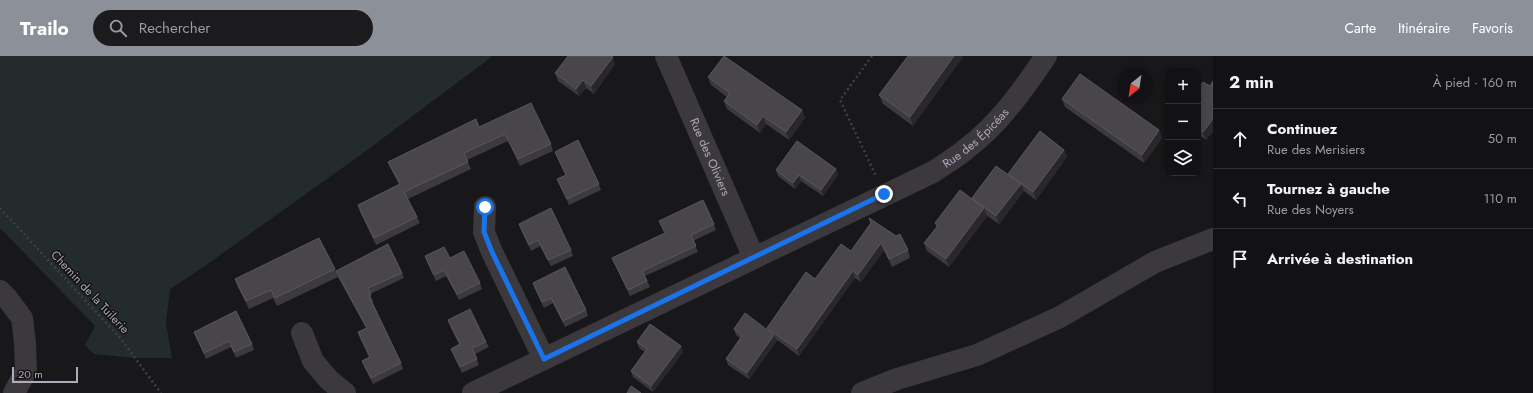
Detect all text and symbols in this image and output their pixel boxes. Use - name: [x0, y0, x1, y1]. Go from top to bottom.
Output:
- search box: [93, 10, 373, 46]
- text: Trailo: [20, 15, 69, 42]
- icon: search: [107, 17, 129, 39]
- text: Rechercher: [139, 17, 211, 39]
- text: Carte: [1344, 18, 1376, 38]
- text: Itinéraire: [1398, 18, 1450, 38]
- text: Favoris: [1472, 18, 1513, 38]
- north arrow: [1117, 68, 1153, 104]
- map controls: [1165, 68, 1201, 176]
- button: +: [1165, 68, 1201, 104]
- text: 2 min: [1229, 70, 1274, 94]
- text: À pied · 160 m: [1433, 73, 1517, 92]
- street label: Rue des Épicéas: [939, 104, 1013, 172]
- button: −: [1165, 104, 1201, 140]
- street label: Rue des Oliviers: [685, 115, 735, 199]
- text: Continuez: [1267, 118, 1337, 140]
- icon: ahead: [1229, 128, 1251, 150]
- text: 50 m: [1488, 129, 1517, 148]
- button: layers: [1165, 140, 1201, 176]
- text: Rue des Merisiers: [1267, 140, 1365, 159]
- text: Tournez à gauche: [1267, 178, 1390, 200]
- route end: [875, 185, 893, 203]
- icon: left: [1229, 188, 1251, 210]
- text: 110 m: [1483, 189, 1517, 208]
- route start: [476, 198, 494, 216]
- text: Rue des Noyers: [1267, 200, 1354, 219]
- street label: Chemin de la Tuilerie: [47, 246, 133, 338]
- icon: arrive: [1229, 248, 1251, 270]
- text: Arrivée à destination: [1267, 248, 1413, 270]
- scale bar: [12, 365, 78, 384]
- text: 20 m: [18, 366, 43, 382]

